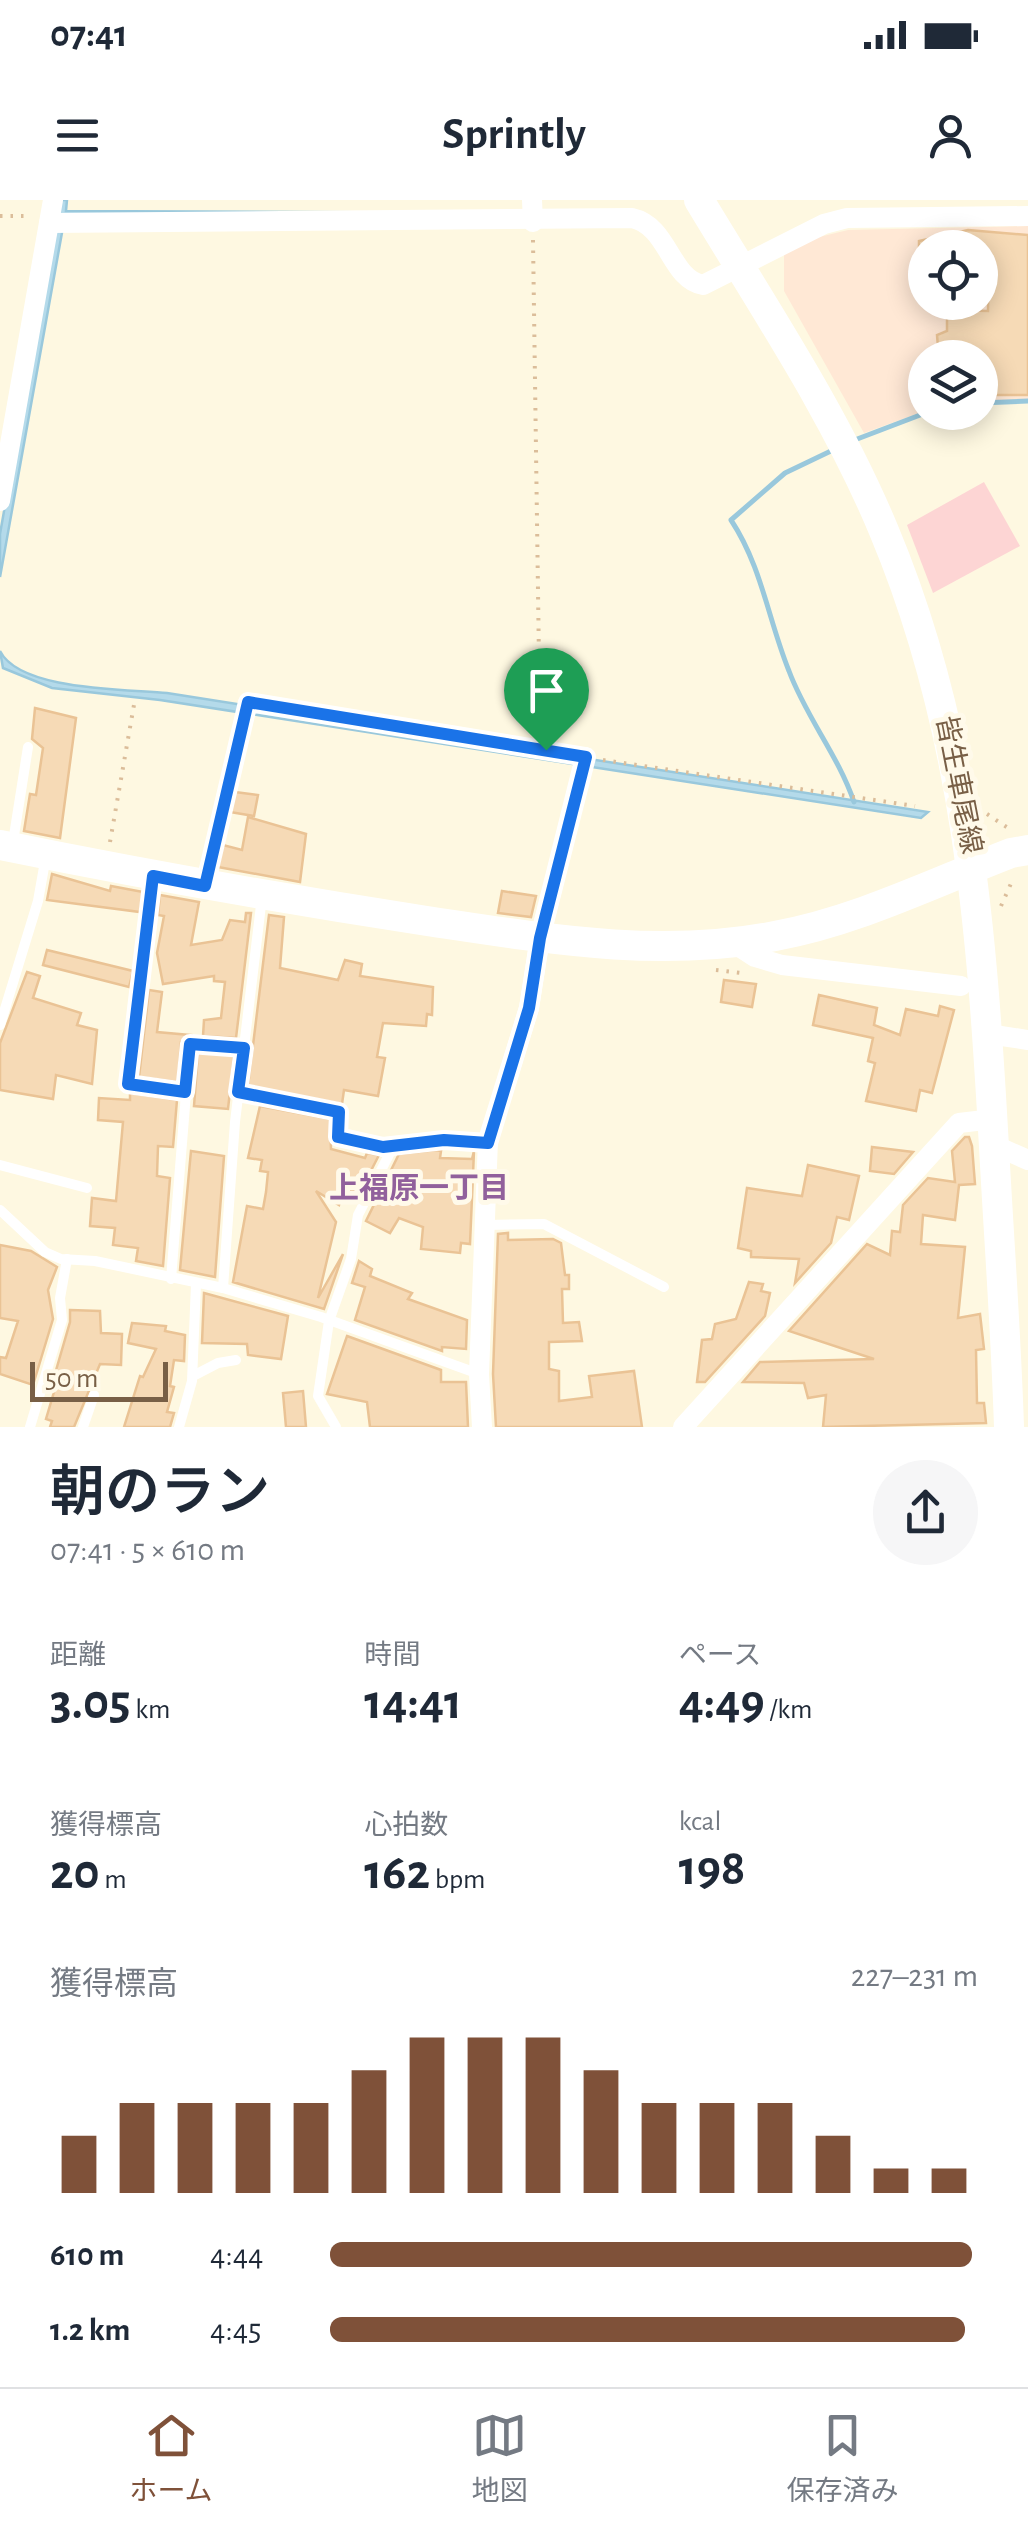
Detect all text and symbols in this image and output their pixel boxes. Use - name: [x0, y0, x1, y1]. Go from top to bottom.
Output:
- text: 07:41: [50, 16, 128, 54]
- icon: menu: [50, 108, 105, 163]
- icon: person: [923, 108, 978, 163]
- text: Sprintly: [442, 112, 586, 157]
- map controls: [908, 230, 998, 430]
- button: locate: [908, 230, 998, 320]
- button: layers: [908, 340, 998, 430]
- pin: [504, 648, 589, 751]
- icon: arrive: [519, 663, 574, 718]
- street label: 皆生車尾線: [931, 713, 987, 856]
- district label: 上福原一丁目: [329, 1172, 509, 1204]
- scale bar: [30, 1357, 168, 1402]
- text: 50 m: [45, 1365, 99, 1393]
- button: share: [873, 1460, 978, 1565]
- text: 朝のラン: [50, 1466, 270, 1521]
- text: 07:41 · 5 × 610 m: [50, 1534, 245, 1566]
- text: 距離: [50, 1642, 106, 1670]
- text: 時間: [364, 1642, 420, 1670]
- text: ペース: [679, 1642, 761, 1670]
- text: 3.05: [50, 1678, 131, 1728]
- text: 14:41: [364, 1678, 462, 1728]
- text: 4:49: [679, 1678, 765, 1728]
- text: km: [131, 1696, 170, 1724]
- text: /km: [765, 1696, 812, 1724]
- text: kcal: [679, 1808, 721, 1836]
- text: 獲得標高: [50, 1812, 162, 1840]
- text: 心拍数: [364, 1812, 448, 1840]
- text: 198: [679, 1844, 745, 1894]
- text: 20: [50, 1848, 100, 1898]
- text: 162: [364, 1848, 430, 1898]
- text: m: [100, 1866, 127, 1894]
- text: bpm: [430, 1866, 485, 1894]
- text: 227–231 m: [851, 1960, 978, 1992]
- text: 獲得標高: [50, 1968, 178, 2000]
- text: 610 m: [50, 2239, 124, 2271]
- text: 4:44: [210, 2239, 264, 2271]
- text: 1.2 km: [50, 2314, 130, 2346]
- text: 4:45: [210, 2314, 262, 2346]
- tab: ホーム: [129, 2408, 213, 2509]
- tab: 地図: [472, 2408, 528, 2509]
- tab: 保存済み: [786, 2408, 899, 2509]

